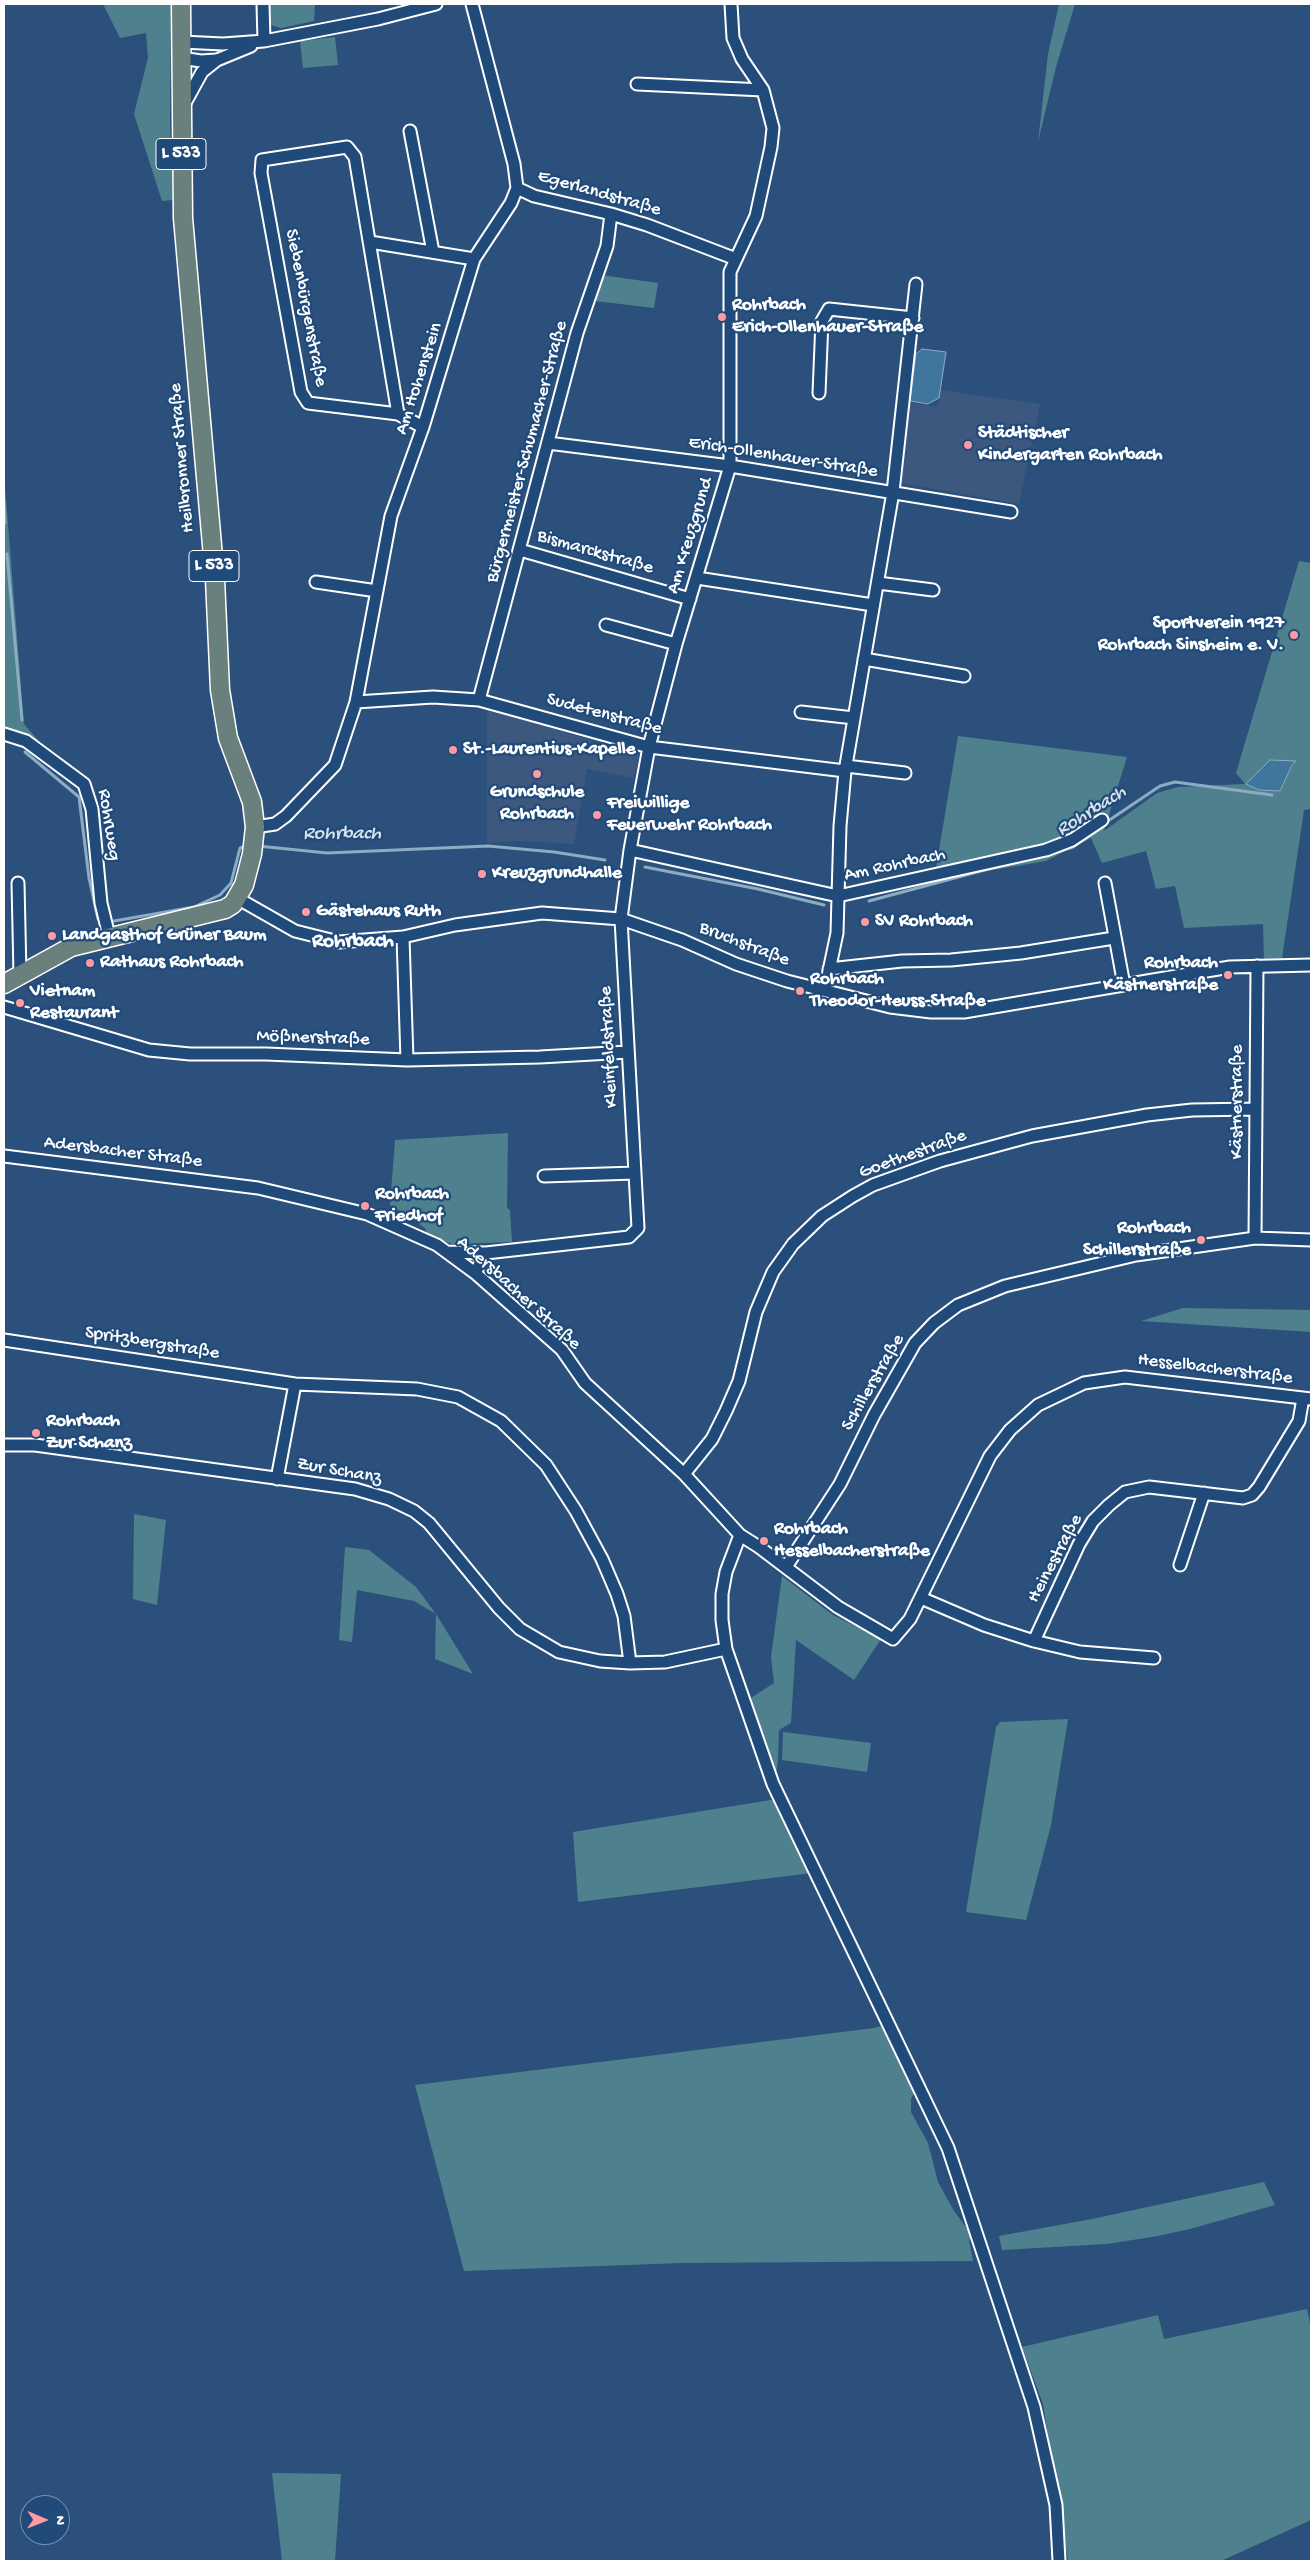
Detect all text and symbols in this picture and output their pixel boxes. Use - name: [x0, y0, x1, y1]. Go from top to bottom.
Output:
- road number: L 533: [156, 138, 206, 170]
- street label: Egerlandstraße: [535, 165, 663, 223]
- street label: Siebenbürgenstraße: [279, 227, 331, 389]
- place label: Rohrbach Erich-Ollenhauer-Straße: [732, 295, 923, 339]
- marker: Rohrbach Erich-Ollenhauer-Straße: [716, 311, 728, 323]
- street label: Bürgermeister-Schumacher-Straße: [482, 319, 574, 585]
- street label: Am Hohenstein: [391, 320, 449, 438]
- street label: Heilbronner Straße: [165, 382, 201, 534]
- place label: Städtischer Kindergarten Rohrbach: [978, 423, 1162, 467]
- street label: Erich-Ollenhauer-Straße: [687, 432, 879, 484]
- marker: Städtischer Kindergarten Rohrbach: [962, 439, 974, 451]
- street label: Am Kreuzgrund: [663, 475, 719, 597]
- street label: Bismarckstraße: [534, 526, 656, 580]
- road number: L 533: [189, 550, 239, 582]
- place label: Sportverein 1927 Rohrbach Sinsheim e. V.: [1098, 613, 1284, 657]
- marker: Sportverein 1927 Rohrbach Sinsheim e. V.: [1288, 629, 1300, 641]
- street label: Sudetenstraße: [544, 689, 664, 741]
- place label: St.-Laurentius-Kapelle: [463, 739, 636, 761]
- marker: St.-Laurentius-Kapelle: [447, 744, 459, 756]
- marker: Grundschule Rohrbach: [531, 768, 543, 780]
- water label: Rohrbach: [1053, 781, 1131, 843]
- place label: Grundschule Rohrbach: [490, 782, 584, 826]
- street label: Rohrweg: [91, 788, 125, 862]
- place label: Freiwillige Feuerwehr Rohrbach: [607, 793, 772, 837]
- marker: Freiwillige Feuerwehr Rohrbach: [591, 809, 603, 821]
- water label: Rohrbach: [303, 823, 381, 847]
- street label: Am Rohrbach: [842, 844, 948, 888]
- place label: Kreuzgrundhalle: [492, 863, 622, 885]
- marker: Kreuzgrundhalle: [476, 868, 488, 880]
- place label: Gästehaus Ruth: [316, 901, 441, 923]
- marker: Gästehaus Ruth: [300, 906, 312, 918]
- place label: SV Rohrbach: [875, 911, 973, 933]
- marker: SV Rohrbach: [859, 916, 871, 928]
- street label: Bruchstraße: [695, 917, 793, 973]
- place label: Landgasthof Grüner Baum: [62, 925, 267, 947]
- marker: Landgasthof Grüner Baum: [46, 930, 58, 942]
- district label: Rohrbach: [312, 930, 394, 956]
- place label: Rathaus Rohrbach: [100, 952, 243, 974]
- place label: Rohrbach Kästnerstraße: [1103, 953, 1218, 997]
- marker: Rathaus Rohrbach: [84, 957, 96, 969]
- place label: Rohrbach Theodor-Heuss-Straße: [810, 969, 986, 1013]
- marker: Rohrbach Kästnerstraße: [1222, 969, 1234, 981]
- place label: Vietnam Restaurant: [30, 981, 118, 1025]
- marker: Rohrbach Theodor-Heuss-Straße: [794, 985, 806, 997]
- street label: Kleinfeldstraße: [595, 986, 625, 1108]
- marker: Vietnam Restaurant: [14, 997, 26, 1009]
- street label: Mößnerstraße: [256, 1026, 370, 1052]
- street label: Kästnerstraße: [1227, 1045, 1249, 1159]
- street label: Goethestraße: [856, 1125, 970, 1185]
- street label: Adersbacher Straße: [43, 1132, 203, 1174]
- place label: Rohrbach Friedhof: [375, 1184, 449, 1228]
- marker: Rohrbach Friedhof: [359, 1200, 371, 1212]
- place label: Rohrbach Schillerstraße: [1083, 1218, 1191, 1262]
- street label: Adersbacher Straße: [451, 1232, 585, 1356]
- marker: Rohrbach Schillerstraße: [1195, 1234, 1207, 1246]
- street label: Spritzbergstraße: [83, 1322, 221, 1366]
- street label: Schillerstraße: [837, 1331, 911, 1435]
- street label: Hesselbacherstraße: [1136, 1349, 1294, 1391]
- place label: Rohrbach Zur Schanz: [46, 1411, 132, 1455]
- marker: Rohrbach Zur Schanz: [30, 1427, 42, 1439]
- street label: Zur Schanz: [295, 1453, 383, 1491]
- street label: Heinestraße: [1023, 1511, 1089, 1607]
- place label: Rohrbach Hesselbacherstraße: [774, 1519, 930, 1563]
- marker: Rohrbach Hesselbacherstraße: [758, 1535, 770, 1547]
- north arrow: [20, 2495, 70, 2545]
- text: N: [51, 2516, 68, 2525]

